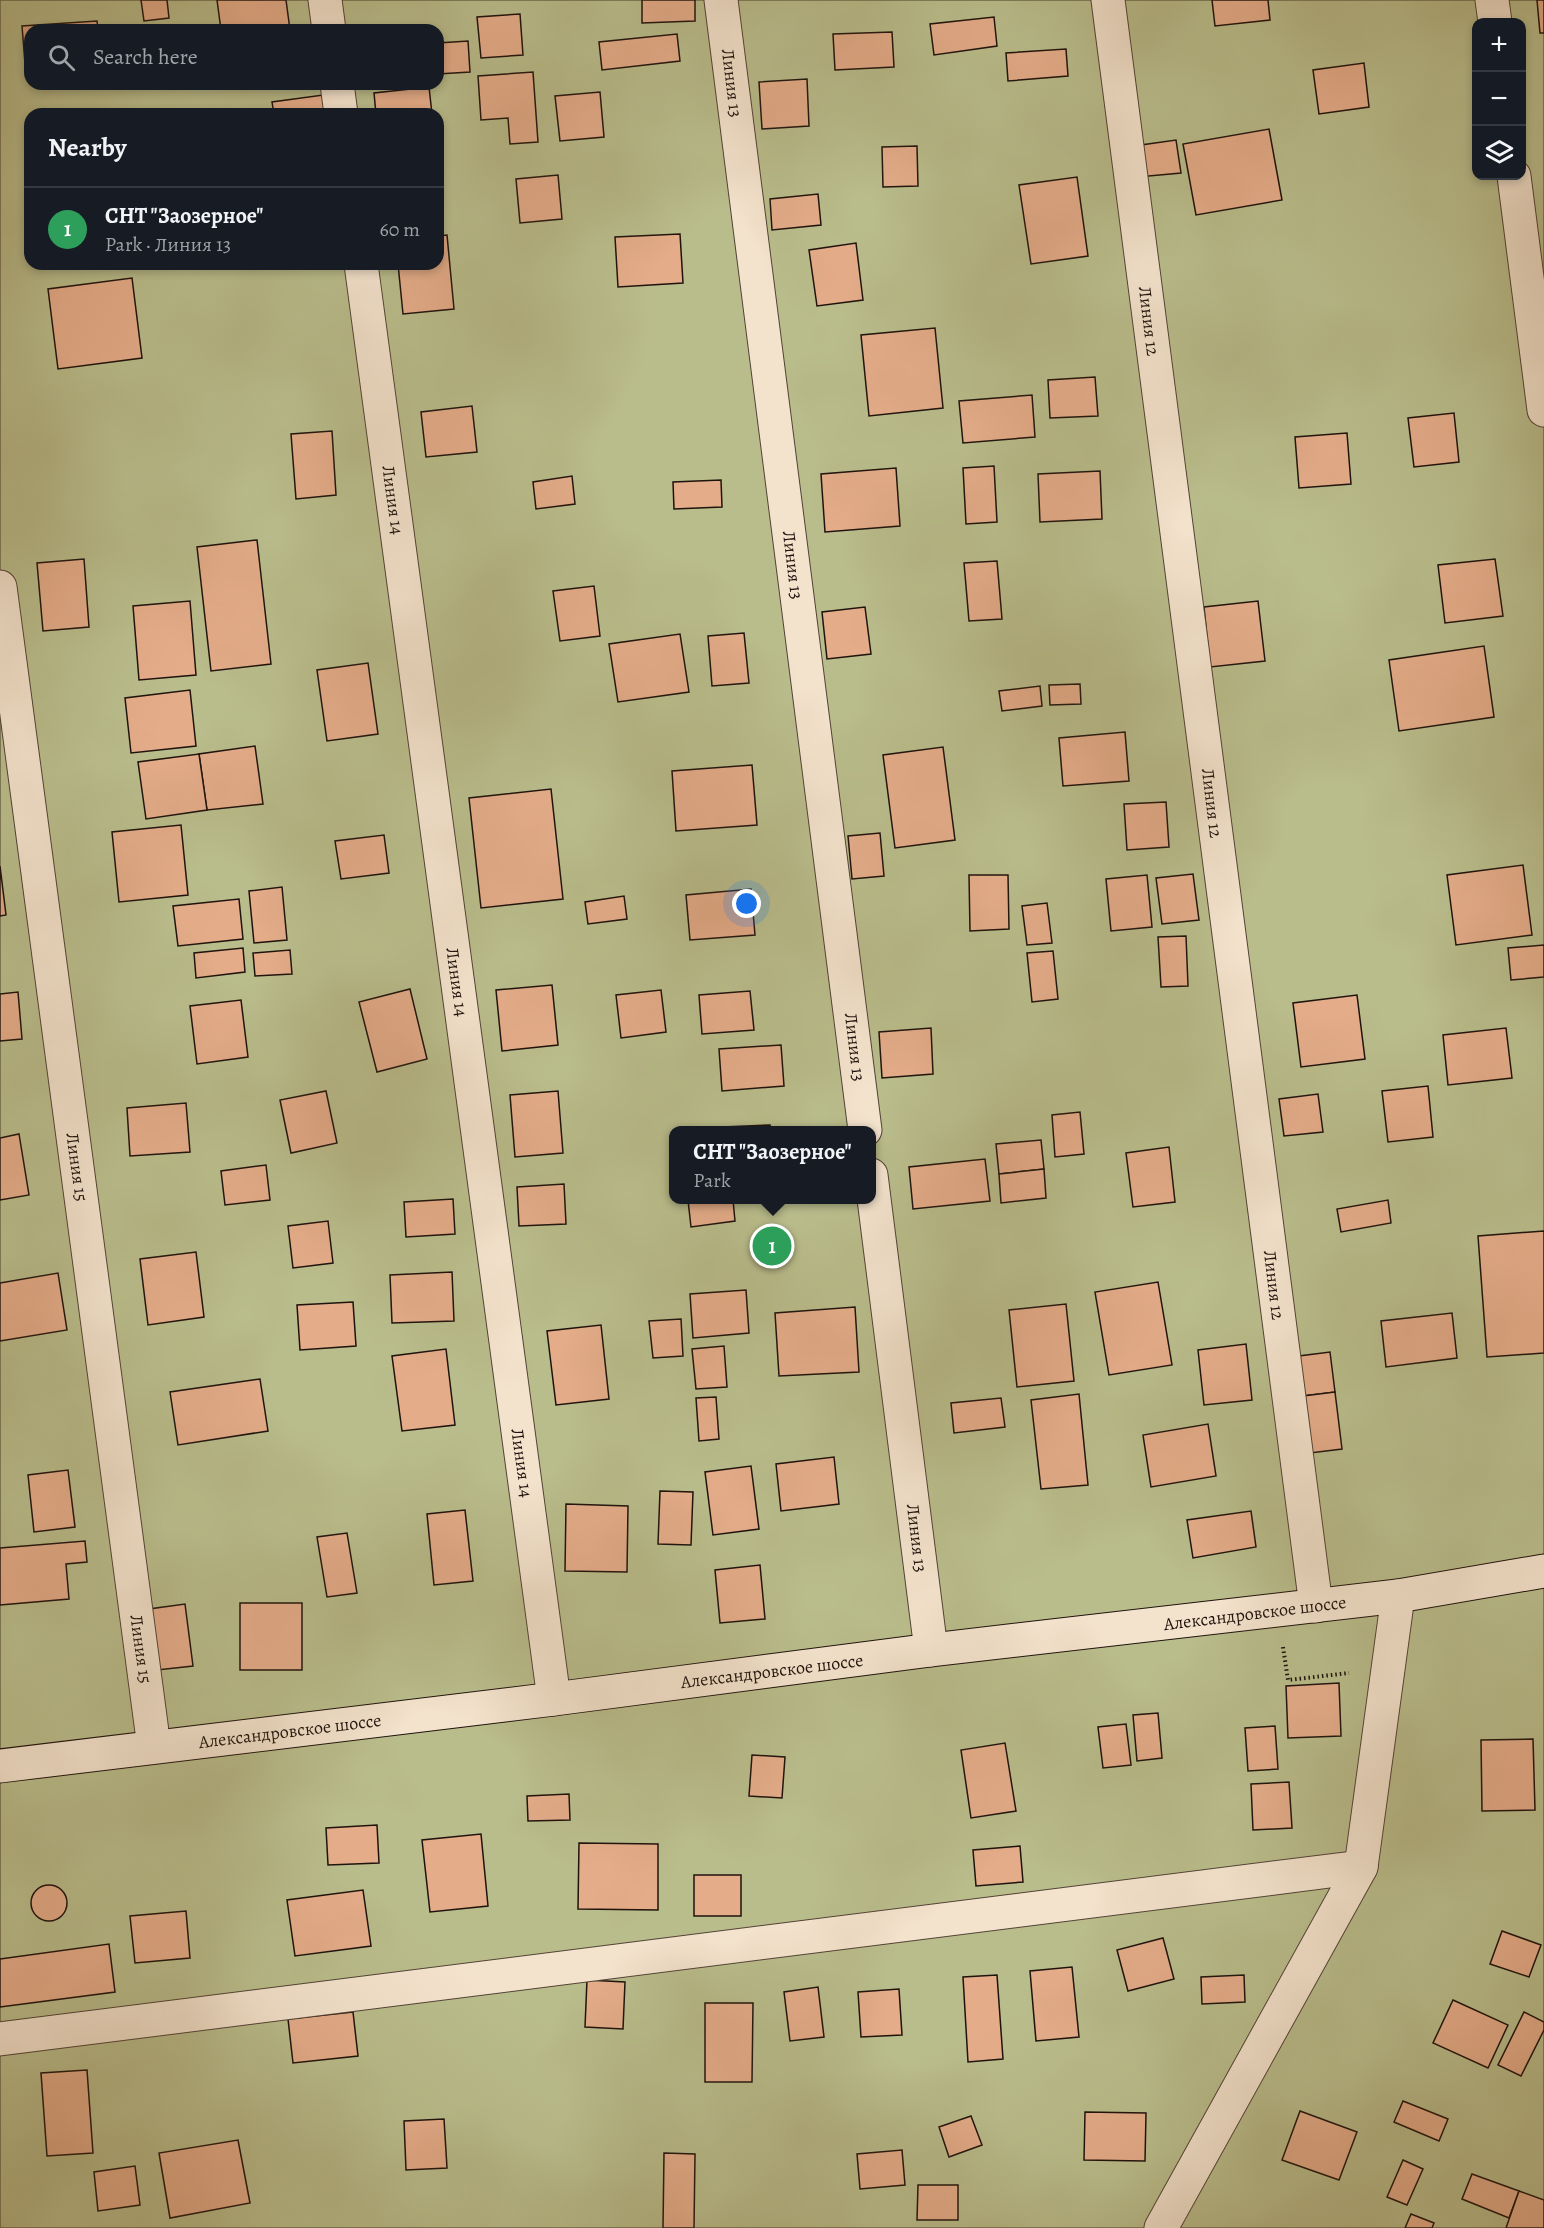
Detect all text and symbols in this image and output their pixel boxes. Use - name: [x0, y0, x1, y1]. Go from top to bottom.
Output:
- map controls: [1472, 18, 1526, 180]
- button: +: [1472, 18, 1526, 72]
- search box: [24, 24, 444, 90]
- icon: search: [45, 41, 78, 74]
- text: Search here: [93, 42, 198, 72]
- street label: Линия 13: [716, 47, 748, 119]
- button: −: [1472, 72, 1526, 126]
- button: layers: [1472, 126, 1526, 180]
- text: Nearby: [48, 130, 127, 165]
- text: СНТ "Заозерное": [105, 201, 263, 231]
- text: 1: [64, 216, 71, 243]
- text: 60 m: [380, 216, 420, 243]
- text: Park · Линия 13: [105, 231, 231, 258]
- street label: Линия 12: [1133, 285, 1165, 358]
- street label: Линия 14: [376, 464, 410, 536]
- street label: Линия 13: [777, 529, 809, 601]
- street label: Линия 12: [1196, 767, 1228, 840]
- your location: [732, 889, 761, 918]
- street label: Линия 14: [440, 946, 474, 1018]
- street label: Линия 13: [839, 1011, 871, 1083]
- popup: [669, 1126, 876, 1204]
- street label: Линия 15: [60, 1131, 94, 1203]
- text: СНТ "Заозерное": [693, 1137, 852, 1167]
- text: Park: [693, 1167, 731, 1194]
- pin: 1: [752, 1224, 792, 1268]
- street label: Линия 12: [1258, 1249, 1290, 1322]
- street label: Линия 14: [505, 1427, 539, 1499]
- street label: Линия 13: [901, 1502, 933, 1574]
- street label: Александровское шоссе: [1161, 1590, 1348, 1636]
- street label: Линия 15: [124, 1613, 158, 1685]
- street label: Александровское шоссе: [678, 1648, 865, 1694]
- street label: Александровское шоссе: [196, 1708, 383, 1754]

